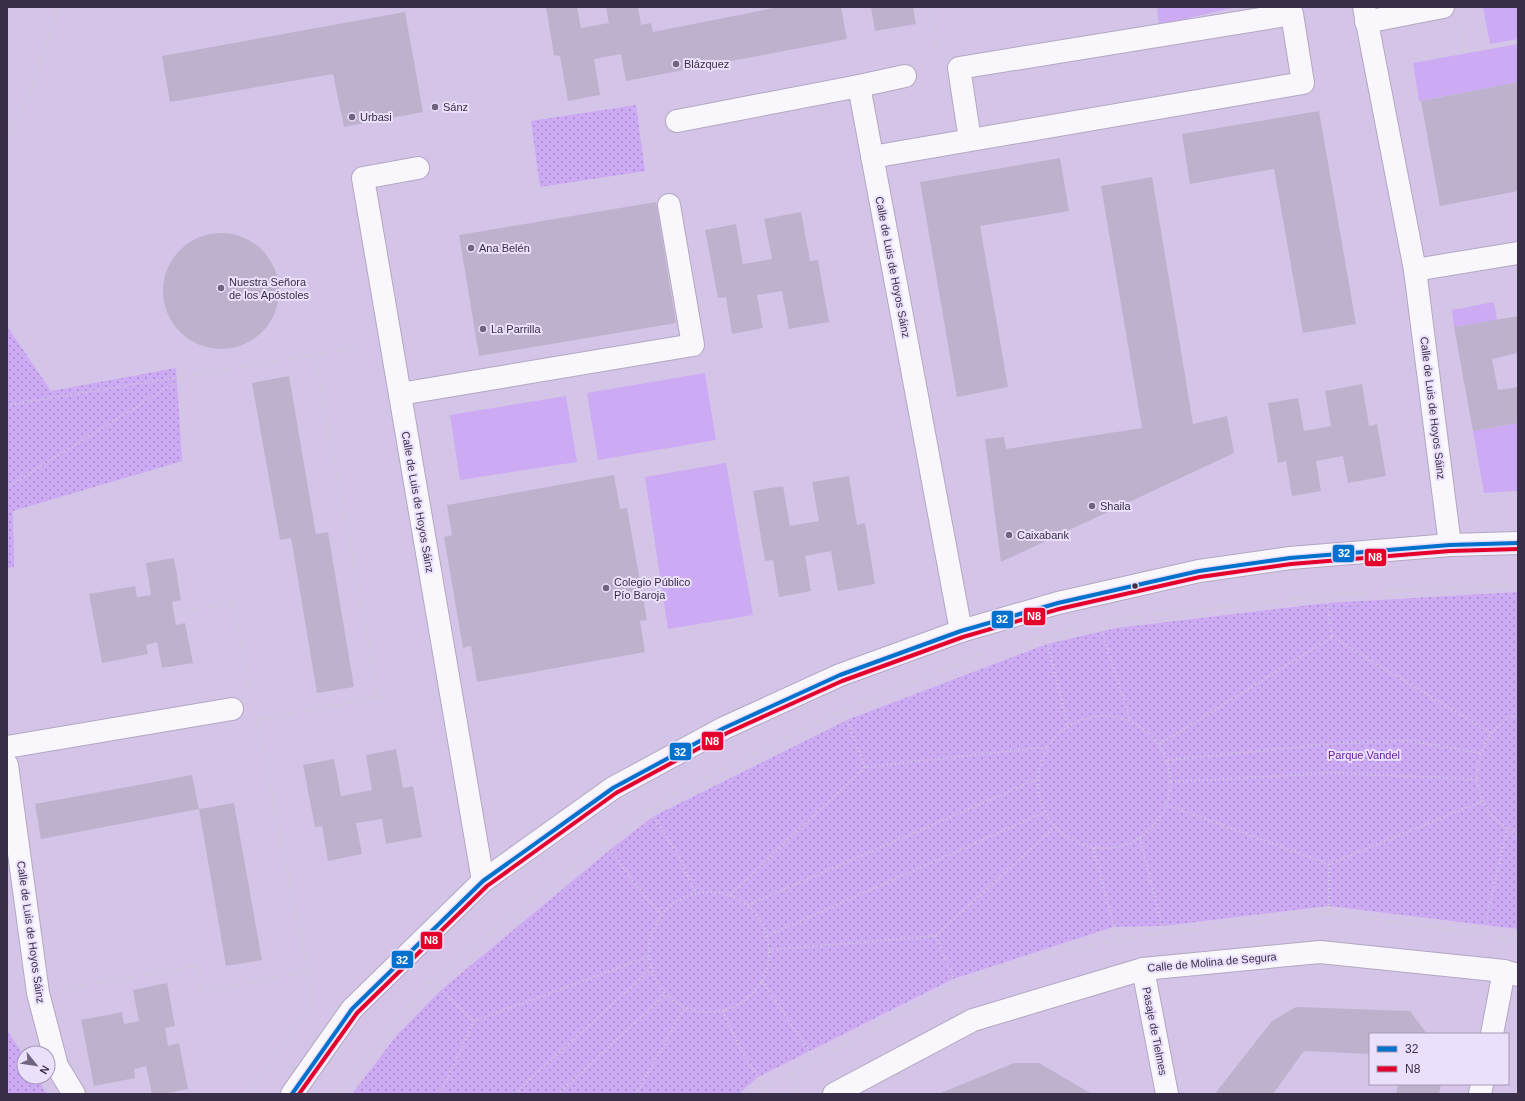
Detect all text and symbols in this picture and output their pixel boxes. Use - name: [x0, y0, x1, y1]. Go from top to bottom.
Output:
- place label: Blázquez: [684, 58, 729, 70]
- marker: Blázquez: [671, 59, 681, 69]
- place label: Sánz: [443, 101, 468, 113]
- marker: Sánz: [430, 102, 440, 112]
- place label: Urbasi: [360, 111, 392, 123]
- marker: Urbasi: [347, 112, 357, 122]
- street label: Calle de Luis de Hoyos Sáinz: [873, 195, 913, 339]
- place label: Ana Belén: [479, 242, 530, 254]
- marker: Ana Belén: [466, 243, 476, 253]
- place label: Nuestra Señora de los Apóstoles: [229, 276, 310, 301]
- marker: Nuestra Señora de los Apóstoles: [216, 283, 226, 293]
- place label: La Parrilla: [491, 323, 541, 335]
- marker: La Parrilla: [478, 324, 488, 334]
- street label: Calle de Luis de Hoyos Sáinz: [1418, 336, 1448, 480]
- street label: Calle de Luis de Hoyos Sáinz: [400, 430, 436, 574]
- place label: Shaila: [1100, 500, 1131, 512]
- marker: Shaila: [1087, 501, 1097, 511]
- place label: Caixabank: [1017, 529, 1069, 541]
- marker: Caixabank: [1004, 530, 1014, 540]
- line badge: 32: [1332, 544, 1355, 563]
- text: 32: [1338, 547, 1350, 559]
- line badge: N8: [1364, 548, 1387, 567]
- text: N8: [1368, 551, 1382, 563]
- place label: Colegio Público Pío Baroja: [614, 576, 690, 601]
- unlabelled marker: [1130, 581, 1140, 591]
- marker: Colegio Público Pío Baroja: [601, 583, 611, 593]
- line badge: N8: [1023, 607, 1046, 626]
- line badge: 32: [991, 610, 1014, 629]
- text: N8: [1027, 610, 1041, 622]
- text: 32: [996, 613, 1008, 625]
- line badge: N8: [701, 731, 724, 751]
- text: N8: [705, 735, 719, 747]
- line badge: 32: [669, 742, 692, 761]
- text: 32: [674, 746, 686, 758]
- park label: Parque Vandel: [1328, 749, 1400, 761]
- street label: Calle de Luis de Hoyos Sáinz: [15, 860, 47, 1004]
- line badge: N8: [420, 931, 443, 950]
- text: N8: [424, 934, 438, 946]
- line badge: 32: [391, 950, 414, 969]
- street label: Calle de Molina de Segura: [1147, 950, 1278, 974]
- text: 32: [396, 954, 408, 966]
- street label: Pasaje de Tielmes: [1141, 986, 1170, 1077]
- legend: [1369, 1033, 1509, 1085]
- text: 32: [1405, 1042, 1419, 1056]
- north arrow: [16, 1045, 56, 1085]
- text: N8: [1405, 1062, 1421, 1076]
- text: N: [37, 1064, 52, 1076]

